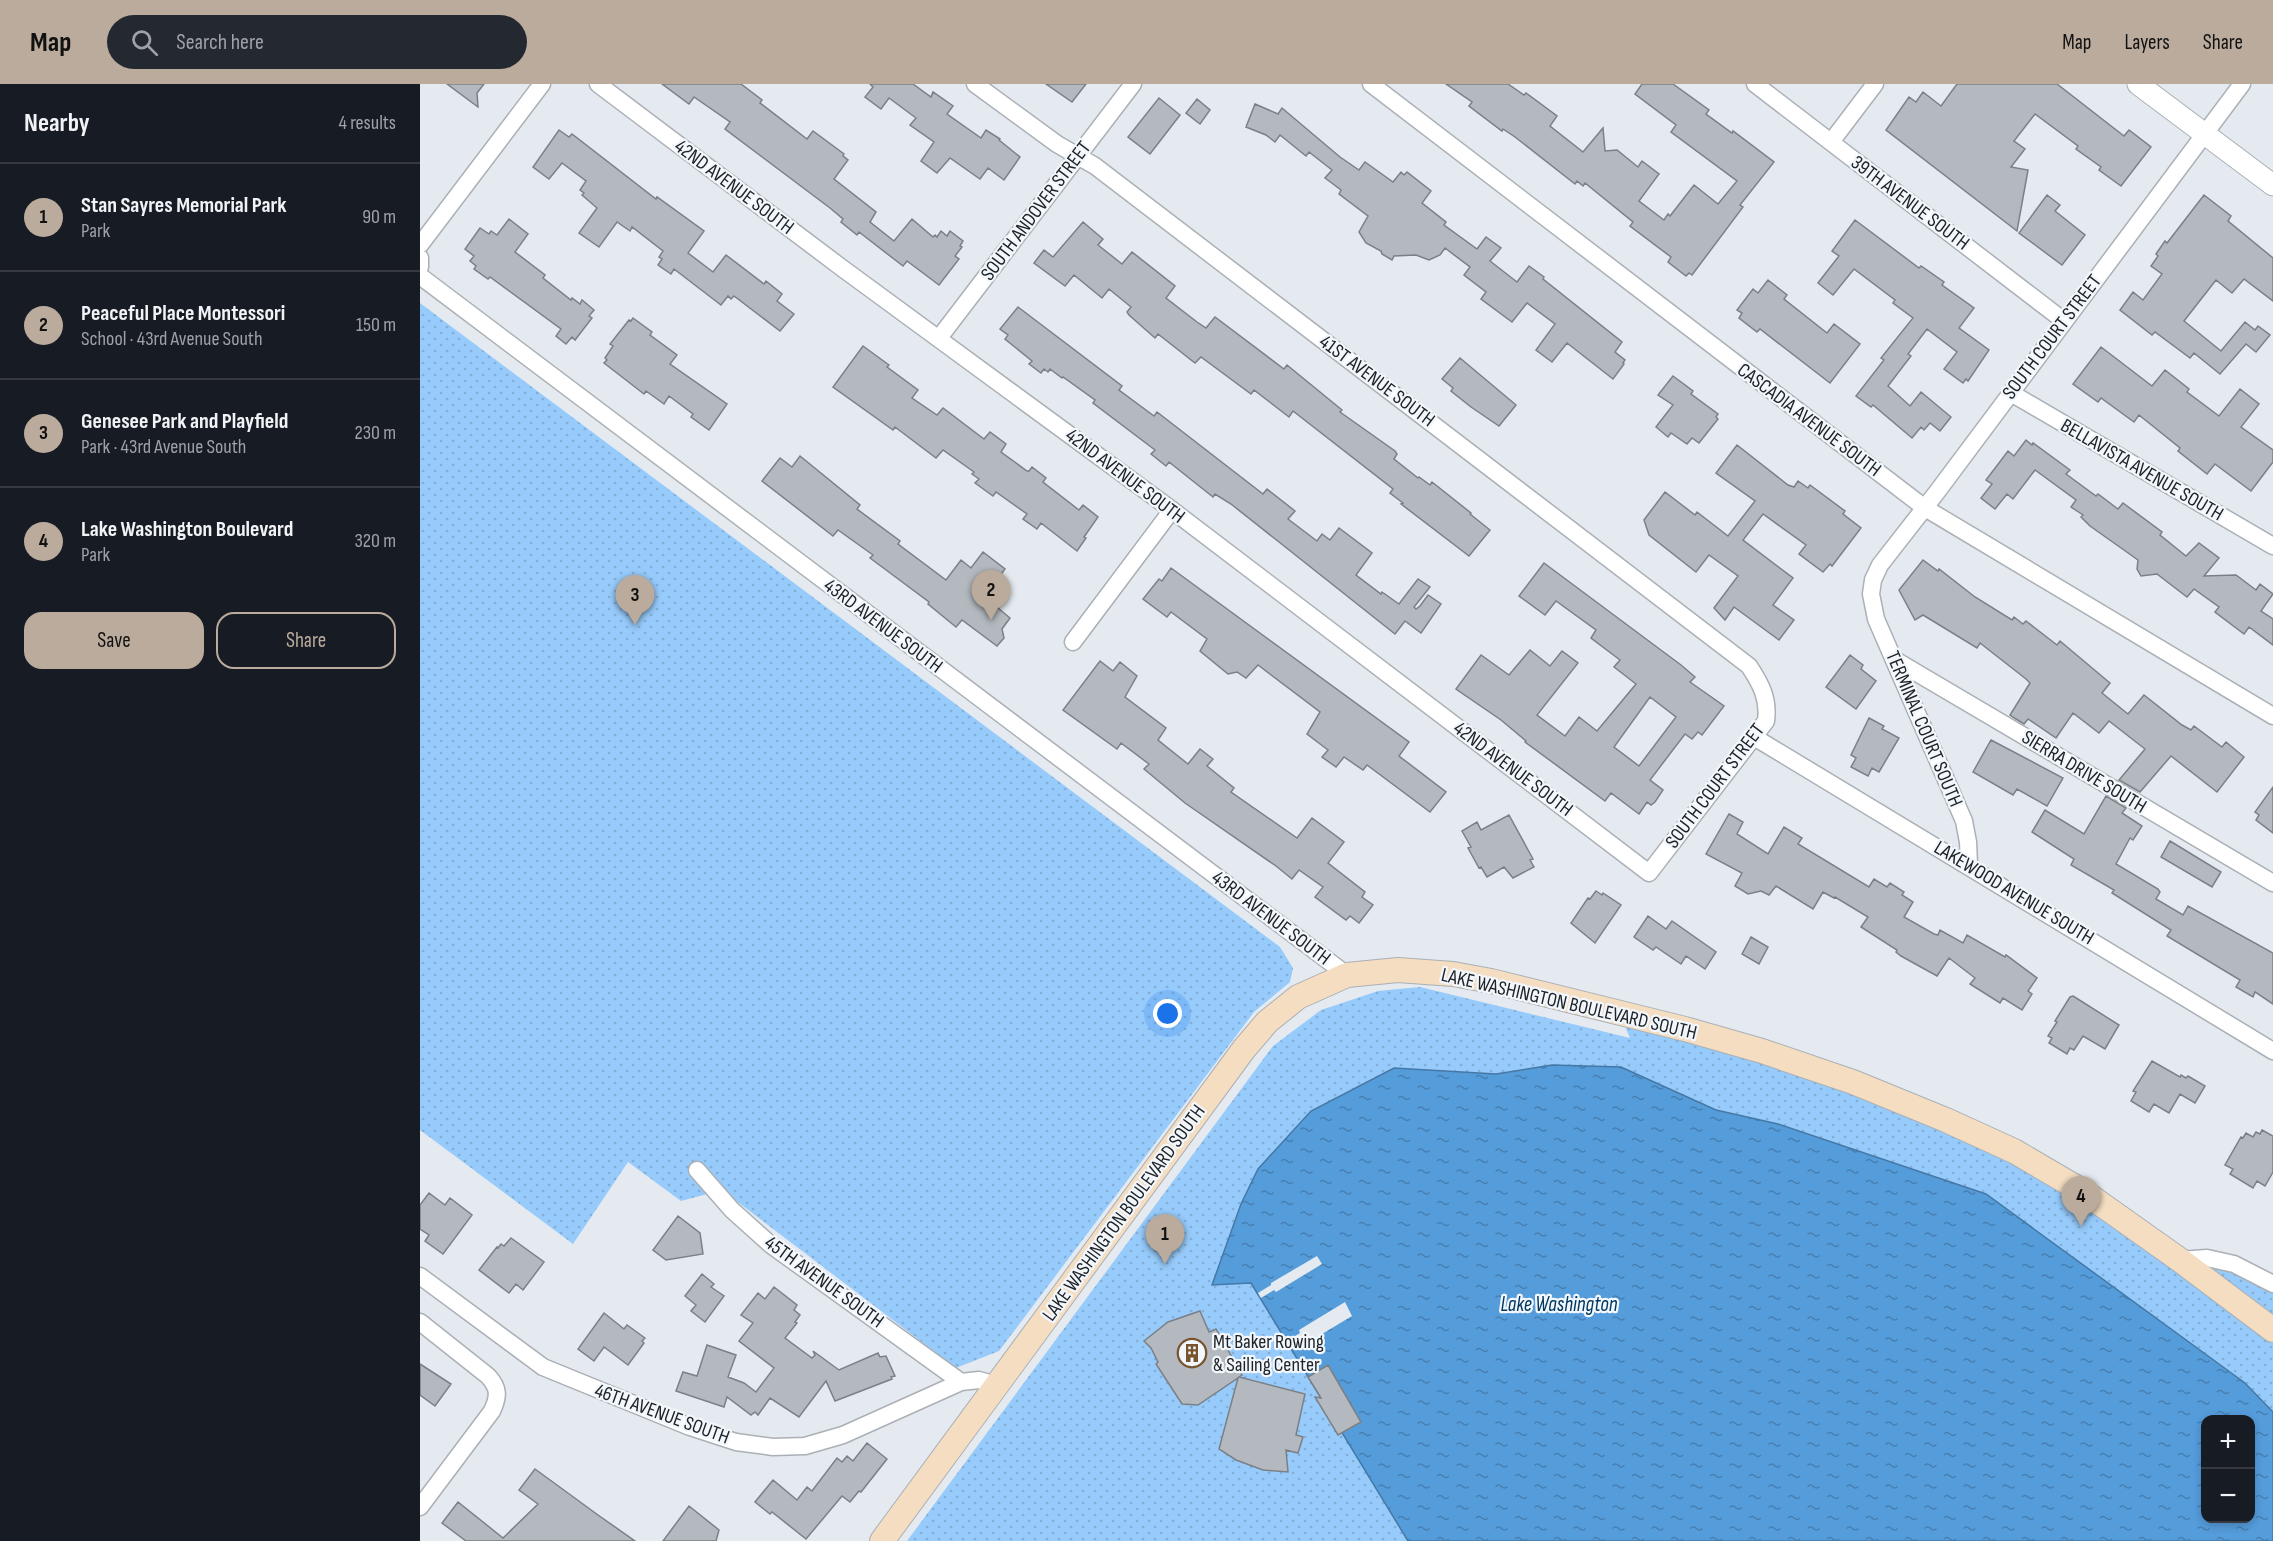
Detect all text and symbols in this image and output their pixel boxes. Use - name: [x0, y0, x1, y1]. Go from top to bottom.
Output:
- search box: [107, 15, 527, 69]
- text: Map: [30, 26, 71, 59]
- icon: search: [128, 26, 161, 59]
- text: Search here: [176, 29, 264, 56]
- text: Map: [2062, 30, 2091, 55]
- text: Layers: [2124, 30, 2170, 55]
- text: Share: [2203, 30, 2243, 55]
- text: Nearby: [24, 108, 90, 139]
- text: 4 results: [339, 111, 396, 135]
- street label: 42ND AVENUE SOUTH: [670, 134, 798, 240]
- street label: SOUTH ANDOVER STREET: [976, 137, 1096, 285]
- street label: 39TH AVENUE SOUTH: [1846, 151, 1974, 255]
- text: Stan Sayres Memorial Park: [81, 192, 287, 219]
- text: 1: [40, 205, 47, 229]
- text: 90 m: [362, 205, 396, 229]
- text: Park: [81, 219, 110, 243]
- street label: SOUTH COURT STREET: [1997, 270, 2107, 404]
- text: Peaceful Place Montessori: [81, 300, 285, 327]
- text: 2: [39, 313, 48, 337]
- text: 150 m: [356, 313, 396, 337]
- text: School · 43rd Avenue South: [81, 327, 263, 351]
- street label: 41ST AVENUE SOUTH: [1314, 330, 1440, 432]
- street label: CASCADIA AVENUE SOUTH: [1732, 358, 1886, 482]
- text: Genesee Park and Playfield: [81, 408, 288, 435]
- street label: BELLAVISTA AVENUE SOUTH: [2056, 414, 2228, 526]
- text: 3: [39, 421, 48, 445]
- text: 230 m: [354, 421, 396, 445]
- street label: 42ND AVENUE SOUTH: [1061, 423, 1189, 529]
- text: Park · 43rd Avenue South: [81, 435, 246, 459]
- text: Lake Washington Boulevard: [81, 516, 293, 543]
- text: 4: [39, 529, 48, 553]
- text: 320 m: [354, 529, 396, 553]
- text: Park: [81, 543, 110, 567]
- pin: 2: [972, 570, 1010, 620]
- street label: 43RD AVENUE SOUTH: [819, 574, 947, 678]
- pin: 3: [616, 576, 654, 625]
- button: Save: [24, 612, 204, 669]
- button: Share: [216, 612, 396, 669]
- street label: TERMINAL COURT SOUTH: [1880, 647, 1968, 811]
- street label: 42ND AVENUE SOUTH: [1449, 716, 1577, 822]
- street label: SOUTH COURT STREET: [1660, 719, 1770, 853]
- street label: SIERRA DRIVE SOUTH: [2017, 725, 2151, 819]
- street label: LAKEWOOD AVENUE SOUTH: [1930, 836, 2098, 950]
- street label: 43RD AVENUE SOUTH: [1207, 866, 1335, 970]
- street label: LAKE WASHINGTON BOULEVARD SOUTH: [1439, 963, 1699, 1045]
- your location: [1153, 999, 1182, 1028]
- street label: LAKE WASHINGTON BOULEVARD SOUTH: [1037, 1100, 1211, 1326]
- pin: 4: [2062, 1176, 2100, 1226]
- pin: 1: [1146, 1214, 1184, 1264]
- street label: 45TH AVENUE SOUTH: [760, 1231, 888, 1333]
- water label: Lake Washington: [1500, 1292, 1618, 1317]
- place label: Mt Baker Rowing & Sailing Center: [1213, 1330, 1324, 1377]
- building icon: Mt Baker Rowing & Sailing Center: [1176, 1337, 1208, 1369]
- street label: 46TH AVENUE SOUTH: [591, 1378, 733, 1450]
- map controls: [2201, 1415, 2255, 1523]
- button: +: [2201, 1415, 2255, 1469]
- button: −: [2201, 1469, 2255, 1523]

